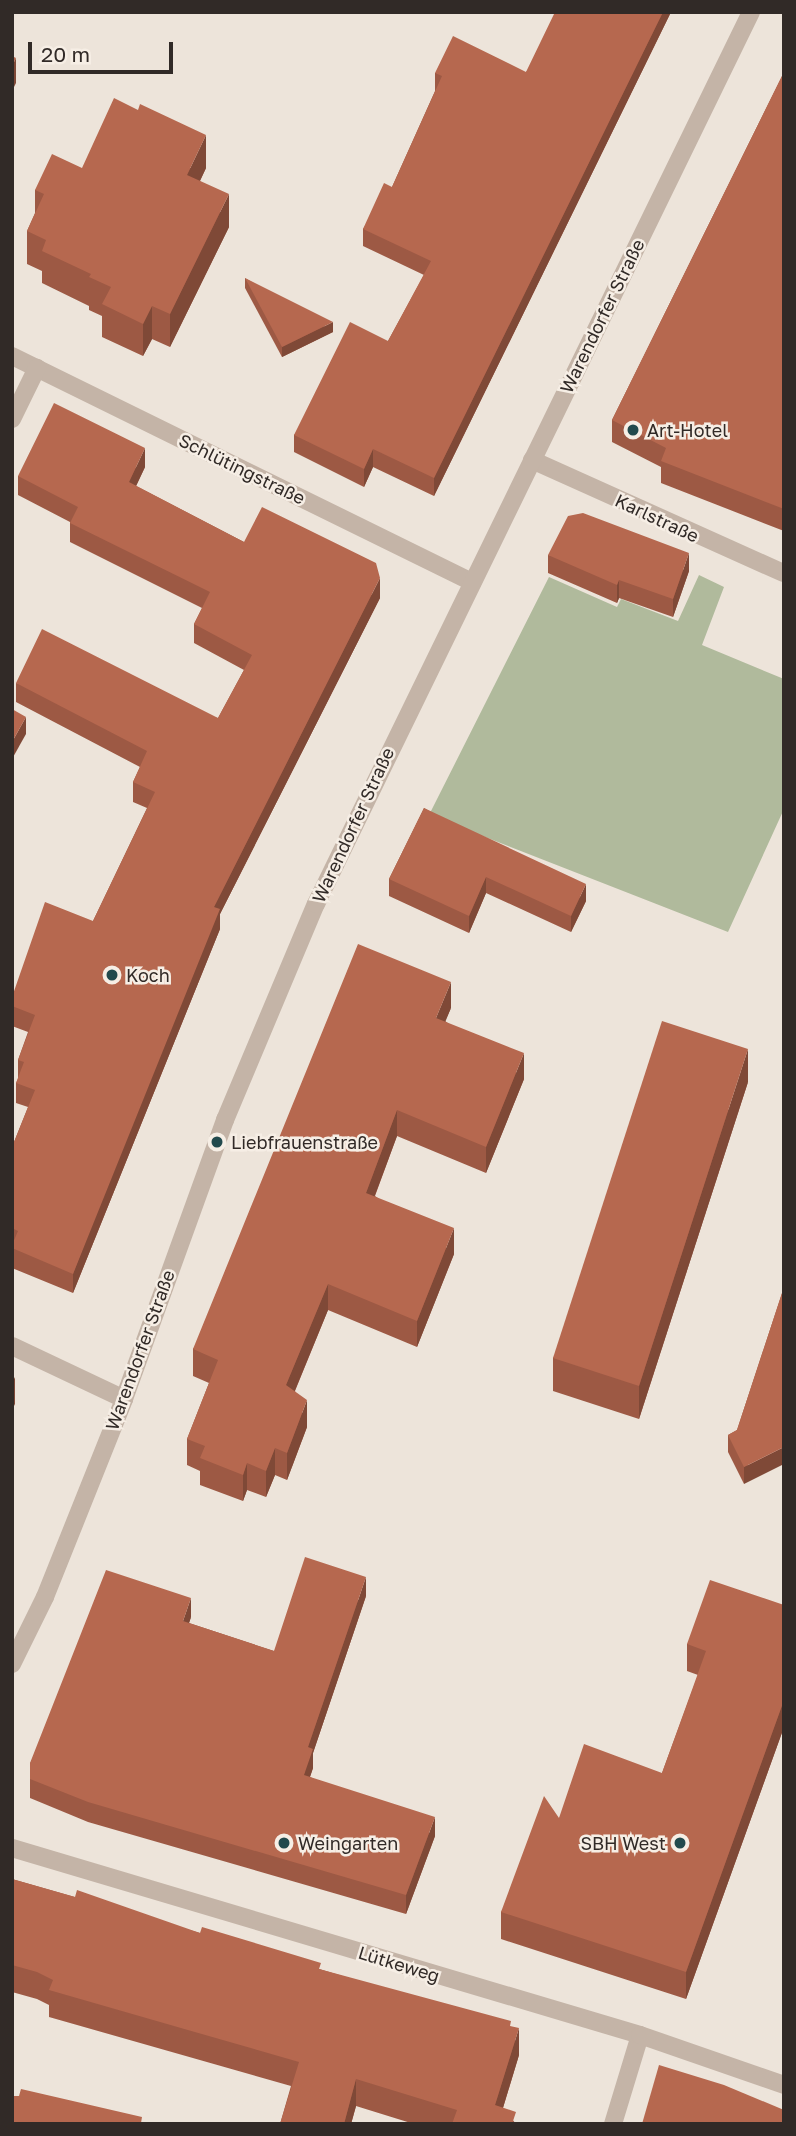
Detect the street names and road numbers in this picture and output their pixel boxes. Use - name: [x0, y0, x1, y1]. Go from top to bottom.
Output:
- street label: Warendorfer Straße: [555, 235, 649, 397]
- street label: Schlütingstraße: [175, 429, 309, 509]
- street label: Karlstraße: [612, 489, 702, 547]
- street label: Warendorfer Straße: [308, 744, 398, 906]
- street label: Warendorfer Straße: [101, 1267, 179, 1433]
- street label: Lütkeweg: [356, 1941, 442, 1987]

